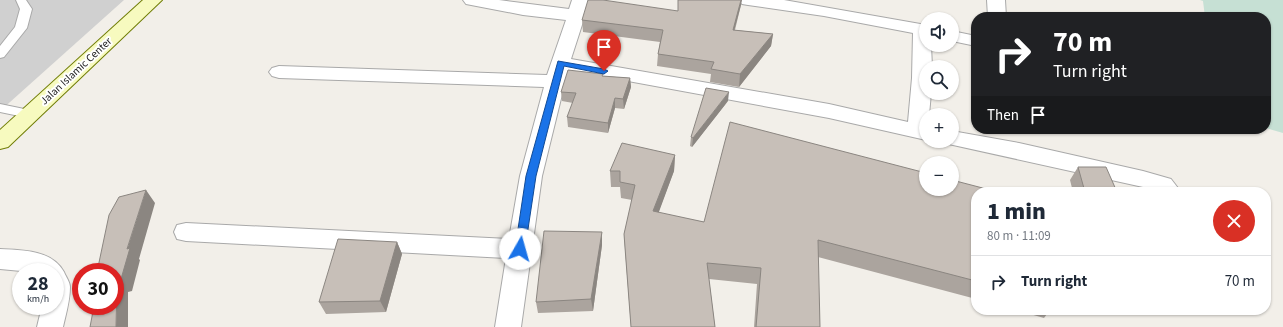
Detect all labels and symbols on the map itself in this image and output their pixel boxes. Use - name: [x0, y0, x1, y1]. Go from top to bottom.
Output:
- pin: [587, 30, 621, 71]
- street label: Jalan Islamic Center: [37, 34, 115, 108]
- position arrow: [499, 228, 541, 270]
- speed limit sign: 30: [72, 263, 124, 315]

